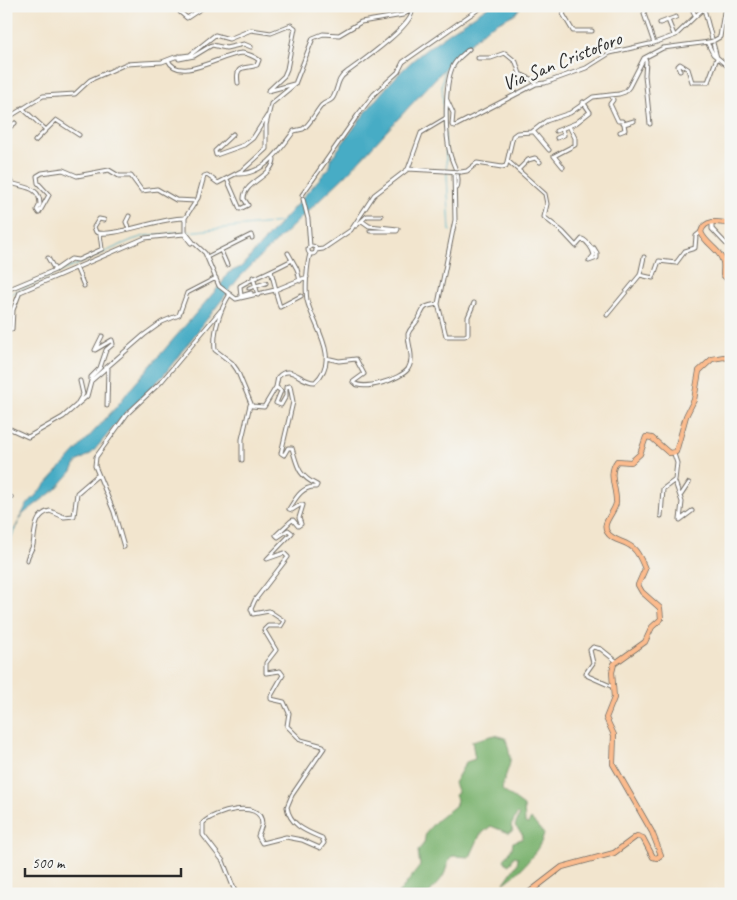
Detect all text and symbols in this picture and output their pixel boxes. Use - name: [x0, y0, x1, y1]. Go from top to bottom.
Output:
- street label: Via San Cristoforo: [499, 25, 626, 96]
- scale bar: [25, 845, 181, 877]
- text: 500 m: [32, 854, 66, 873]

